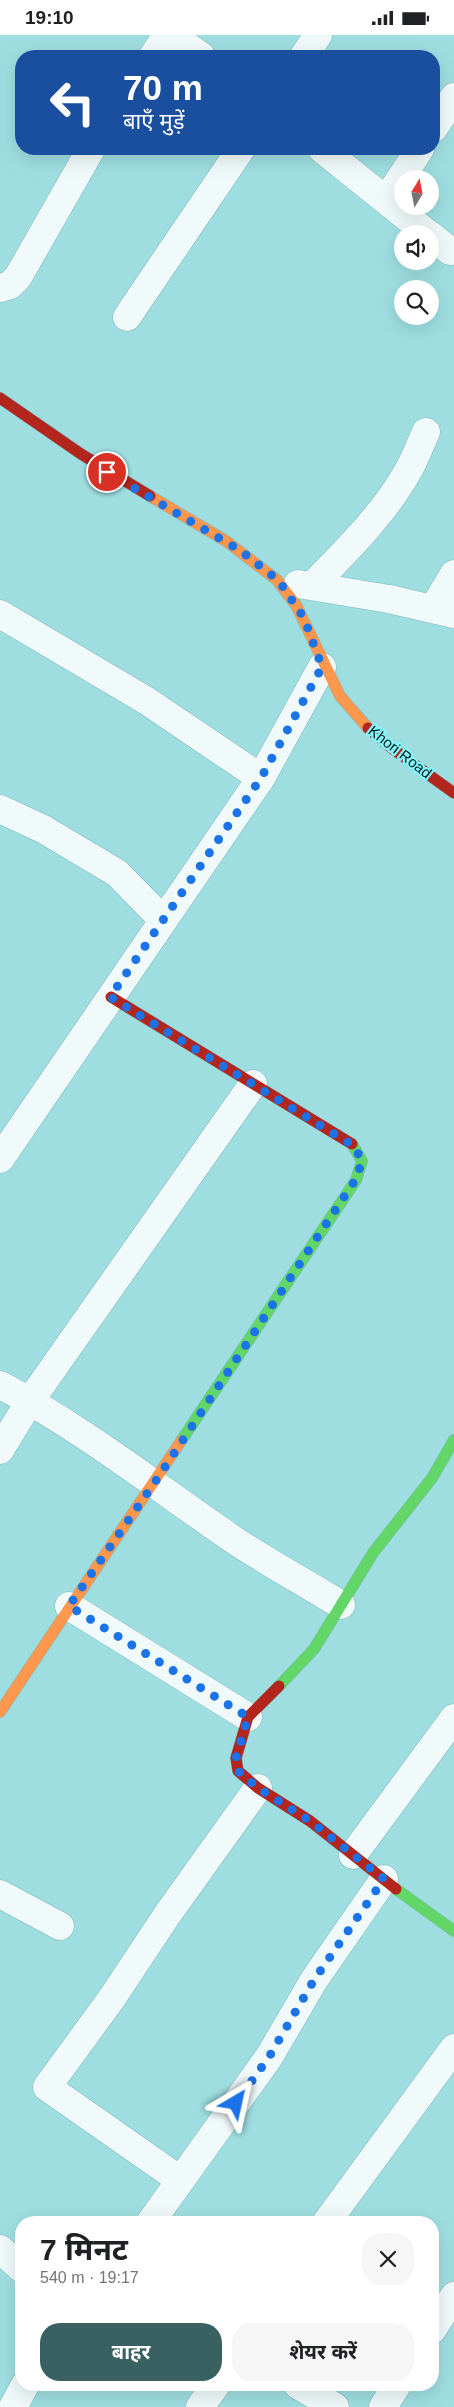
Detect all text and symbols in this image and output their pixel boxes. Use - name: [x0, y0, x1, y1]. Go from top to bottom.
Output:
- text: 19:10: [25, 7, 74, 28]
- text: 70 m: [123, 68, 203, 107]
- icon: left: [40, 70, 105, 135]
- text: बाएँ मुड़ें: [123, 109, 184, 134]
- north arrow: [394, 170, 439, 215]
- map controls: [394, 170, 439, 325]
- button: sound: [394, 225, 439, 270]
- button: search: [394, 280, 439, 325]
- pin: [86, 451, 128, 493]
- icon: arrive: [93, 458, 121, 486]
- street label: Khori Road: [366, 722, 435, 781]
- position arrow: [209, 2076, 261, 2128]
- text: 7 मिनट: [40, 2233, 128, 2266]
- button: close: [362, 2233, 414, 2285]
- text: 540 m · 19:17: [40, 2269, 139, 2286]
- button: बाहर: [40, 2323, 222, 2381]
- button: शेयर करें: [232, 2323, 414, 2381]

